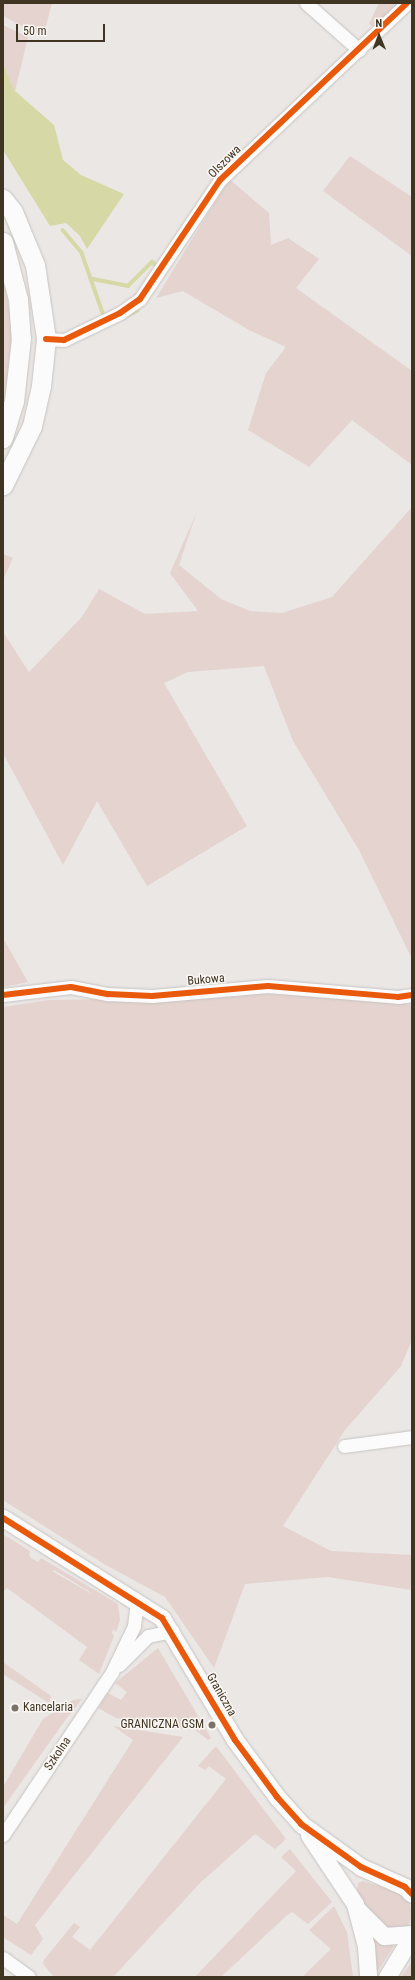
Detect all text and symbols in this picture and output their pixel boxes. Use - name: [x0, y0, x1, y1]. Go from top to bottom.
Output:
- scale bar: [18, 16, 107, 42]
- north arrow: [359, 16, 399, 56]
- text: N: [375, 17, 382, 30]
- text: 50 m: [23, 24, 47, 38]
- street label: Olszowa: [206, 143, 244, 181]
- street label: Bukowa: [187, 971, 225, 989]
- street label: Graniczna: [203, 1671, 239, 1719]
- place label: Kancelaria: [23, 1701, 73, 1715]
- marker: Kancelaria: [10, 1703, 20, 1713]
- place label: GRANICZNA GSM: [121, 1718, 204, 1732]
- marker: GRANICZNA GSM: [207, 1720, 217, 1730]
- street label: Szkolna: [42, 1735, 74, 1773]

